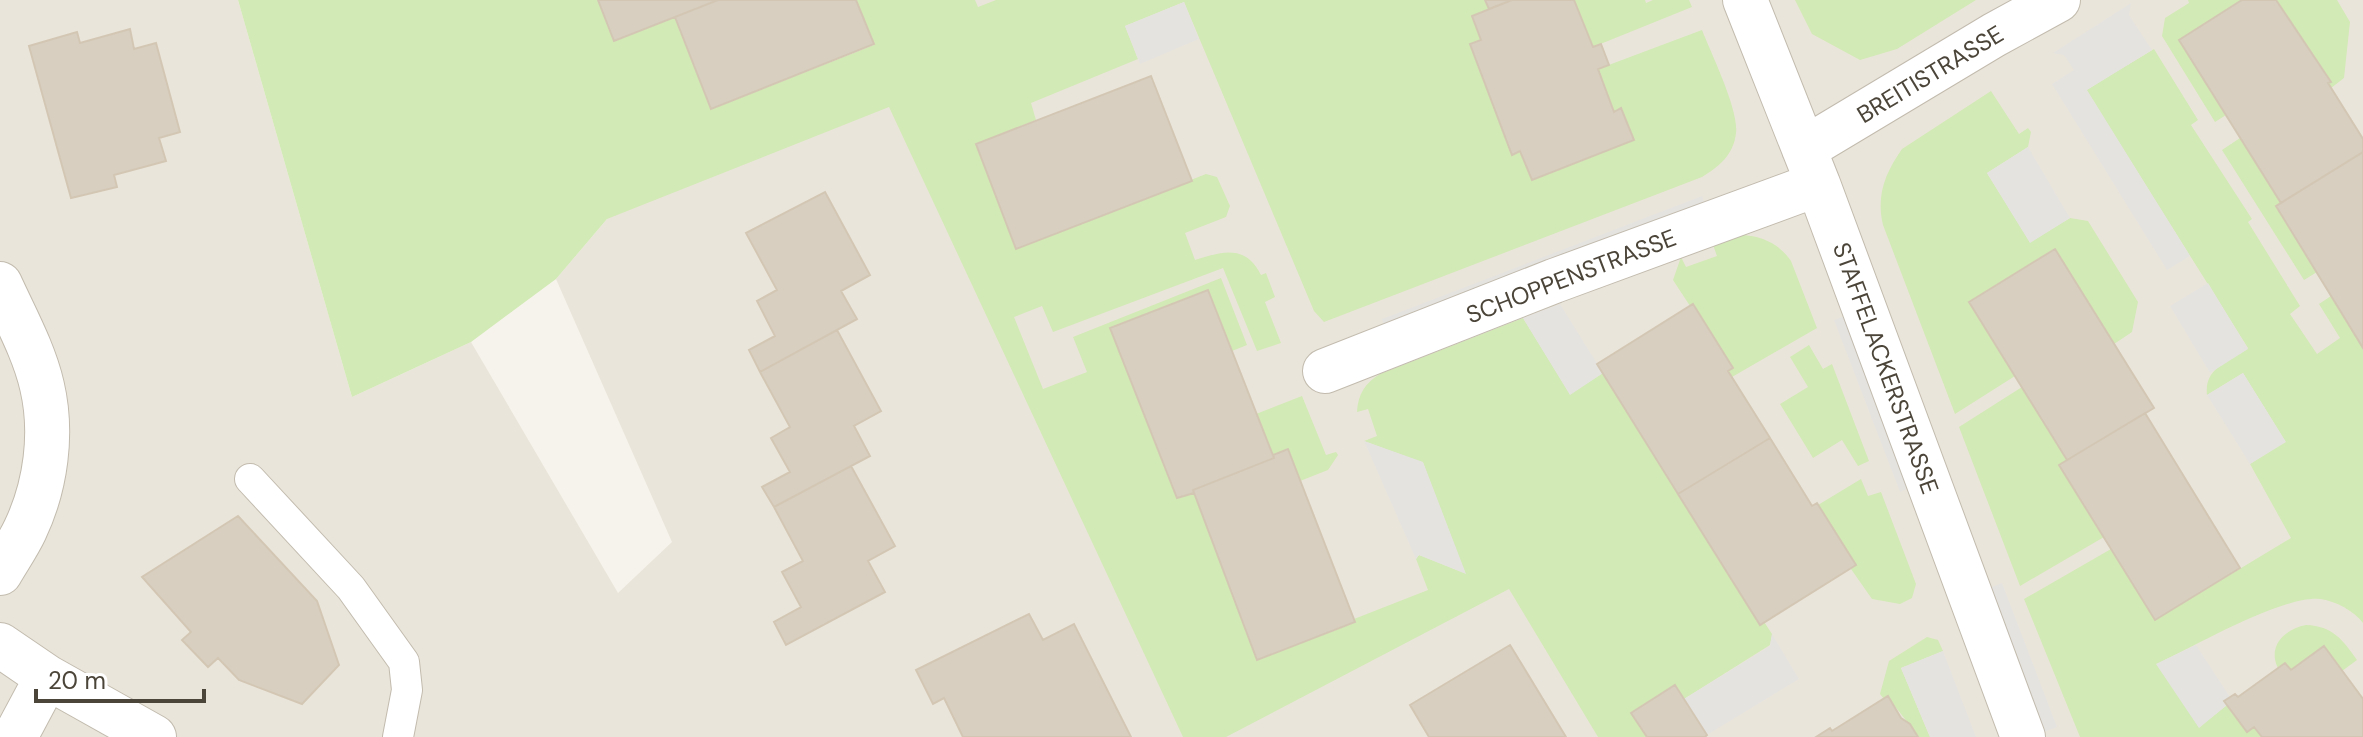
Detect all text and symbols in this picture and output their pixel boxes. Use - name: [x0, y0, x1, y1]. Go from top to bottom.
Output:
- street label: BREITISTRASSE: [1851, 18, 2009, 130]
- street label: SCHOPPENSTRASSE: [1462, 222, 1680, 330]
- street label: STAFFELACKERSTRASSE: [1826, 238, 1946, 498]
- scale bar: [36, 653, 204, 703]
- text: 20 m: [48, 665, 106, 696]

